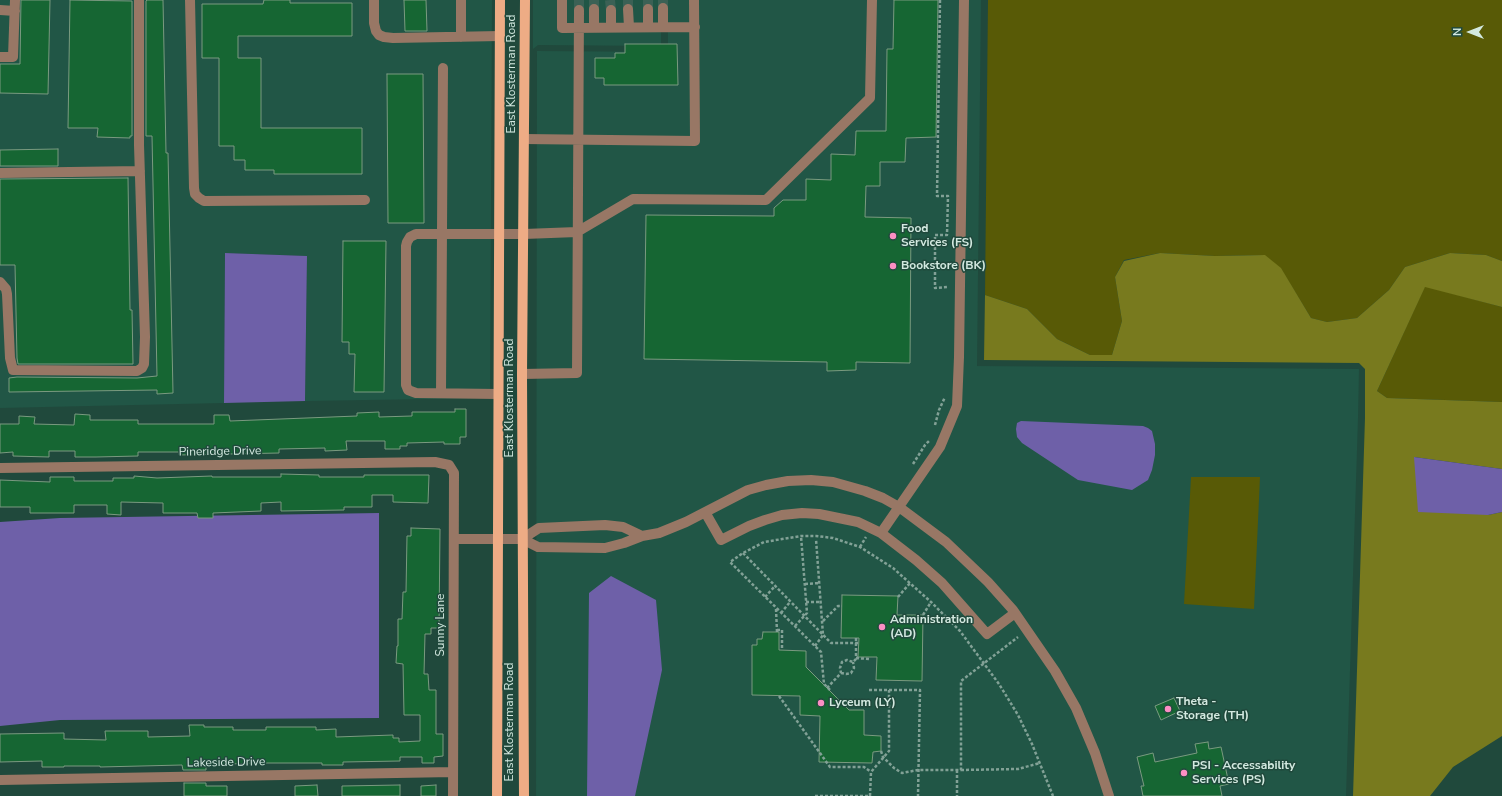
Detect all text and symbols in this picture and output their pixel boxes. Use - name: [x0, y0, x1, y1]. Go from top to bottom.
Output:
- north arrow: [1450, 12, 1490, 52]
- street label: East Klosterman Road: [505, 15, 519, 133]
- text: N: [1450, 28, 1465, 36]
- place label: Food Services (FS): [901, 222, 973, 250]
- marker: Food Services (FS): [888, 231, 898, 241]
- place label: Bookstore (BK): [901, 259, 986, 273]
- marker: Bookstore (BK): [888, 261, 898, 271]
- street label: East Klosterman Road: [503, 339, 517, 457]
- street label: Pineridge Drive: [179, 444, 261, 460]
- street label: Sunny Lane: [434, 593, 448, 657]
- place label: Administration (AD): [890, 613, 973, 641]
- marker: Administration (AD): [877, 622, 887, 632]
- street label: East Klosterman Road: [503, 663, 517, 781]
- place label: Theta - Storage (TH): [1176, 695, 1249, 723]
- place label: Lyceum (LY): [829, 696, 896, 710]
- marker: Lyceum (LY): [816, 698, 826, 708]
- marker: Theta - Storage (TH): [1163, 704, 1173, 714]
- street label: Lakeside Drive: [187, 755, 265, 771]
- place label: PSI - Accessability Services (PS): [1192, 759, 1295, 787]
- marker: PSI - Accessability Services (PS): [1179, 768, 1189, 778]

